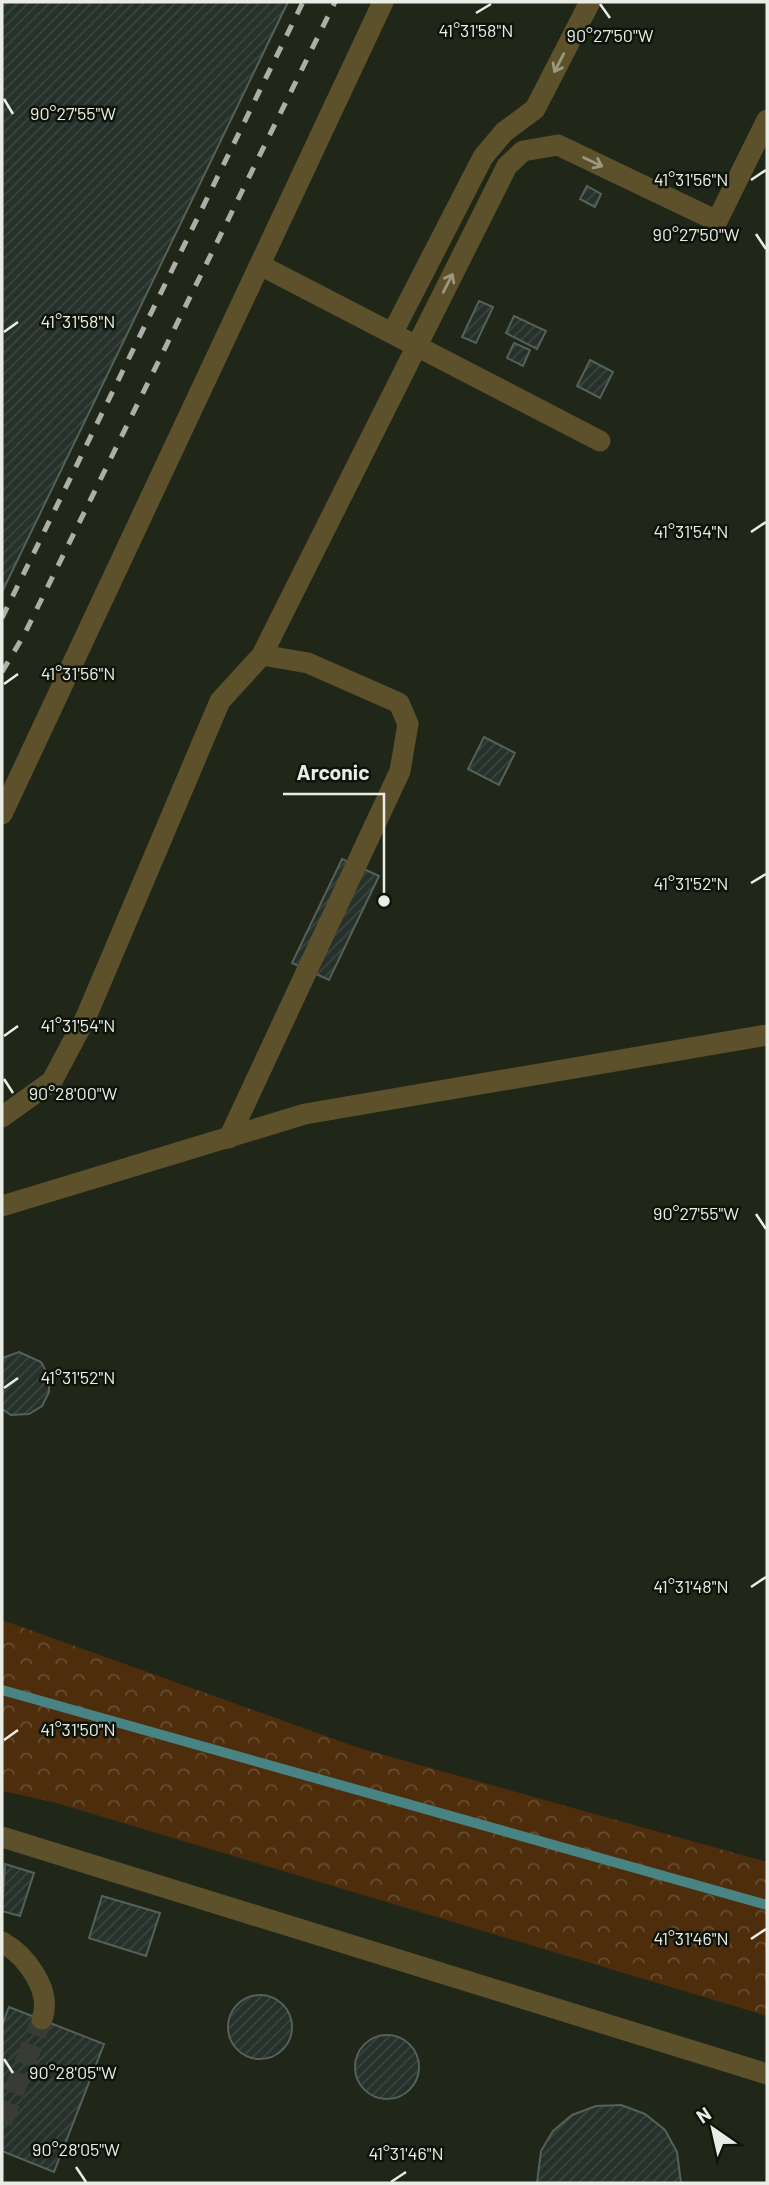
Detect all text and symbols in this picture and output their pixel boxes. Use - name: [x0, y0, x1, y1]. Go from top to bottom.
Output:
- text: 41°31'58"N: [439, 19, 513, 41]
- text: 90°27'50"W: [567, 24, 654, 46]
- one-way arrow: [552, 52, 566, 73]
- text: 90°27'55"W: [30, 102, 116, 124]
- one-way arrow: [582, 155, 603, 169]
- text: 41°31'56"N: [654, 168, 728, 190]
- text: 90°27'50"W: [653, 223, 740, 245]
- one-way arrow: [441, 273, 455, 294]
- text: 41°31'58"N: [41, 310, 115, 332]
- text: 41°31'54"N: [653, 520, 729, 542]
- text: 41°31'56"N: [41, 662, 115, 684]
- callout: Arconic: [283, 752, 384, 794]
- text: Arconic: [297, 759, 369, 784]
- text: 41°31'52"N: [653, 872, 729, 894]
- text: 41°31'54"N: [40, 1014, 116, 1036]
- text: 90°28'00"W: [29, 1082, 118, 1104]
- text: 90°27'55"W: [653, 1202, 739, 1224]
- text: 41°31'52"N: [40, 1366, 116, 1388]
- text: 41°31'48"N: [653, 1575, 729, 1597]
- text: 41°31'50"N: [40, 1718, 116, 1740]
- text: 41°31'46"N: [653, 1927, 729, 1949]
- text: 90°28'05"W: [29, 2061, 117, 2083]
- north arrow: [678, 2094, 748, 2164]
- text: N: [692, 2101, 715, 2128]
- text: 90°28'05"W: [32, 2138, 120, 2160]
- text: 41°31'46"N: [368, 2142, 444, 2164]

